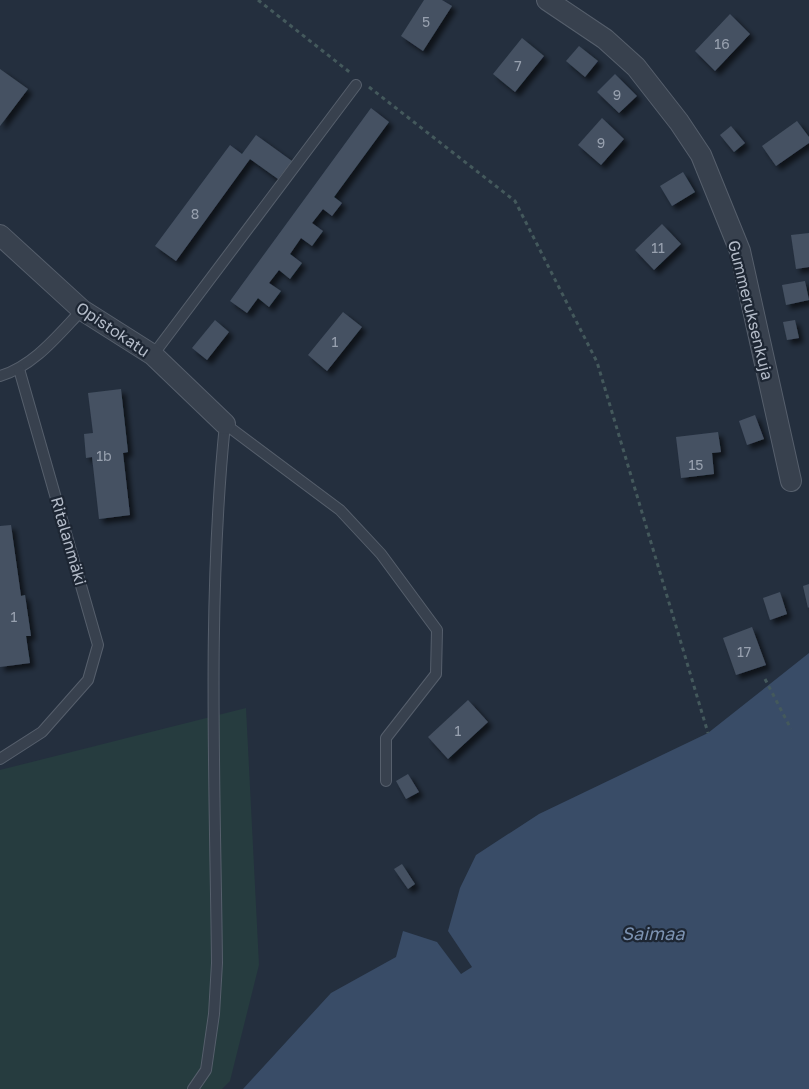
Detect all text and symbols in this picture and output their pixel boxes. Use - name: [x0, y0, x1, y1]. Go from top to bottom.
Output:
- house number: 5: [422, 13, 430, 30]
- house number: 16: [714, 35, 730, 52]
- house number: 7: [514, 57, 522, 74]
- house number: 9: [613, 86, 621, 103]
- house number: 9: [597, 134, 605, 151]
- house number: 8: [191, 205, 199, 222]
- street label: Gummeruksenkuja: [724, 238, 778, 382]
- house number: 11: [651, 239, 665, 256]
- street label: Opistokatu: [72, 297, 154, 361]
- house number: 1: [332, 333, 339, 350]
- house number: 1b: [96, 447, 112, 464]
- house number: 15: [689, 456, 703, 473]
- street label: Ritalanmäki: [47, 494, 91, 588]
- house number: 1: [11, 608, 18, 625]
- house number: 17: [737, 643, 751, 660]
- house number: 1: [455, 722, 462, 739]
- water label: Saimaa: [622, 922, 685, 944]

